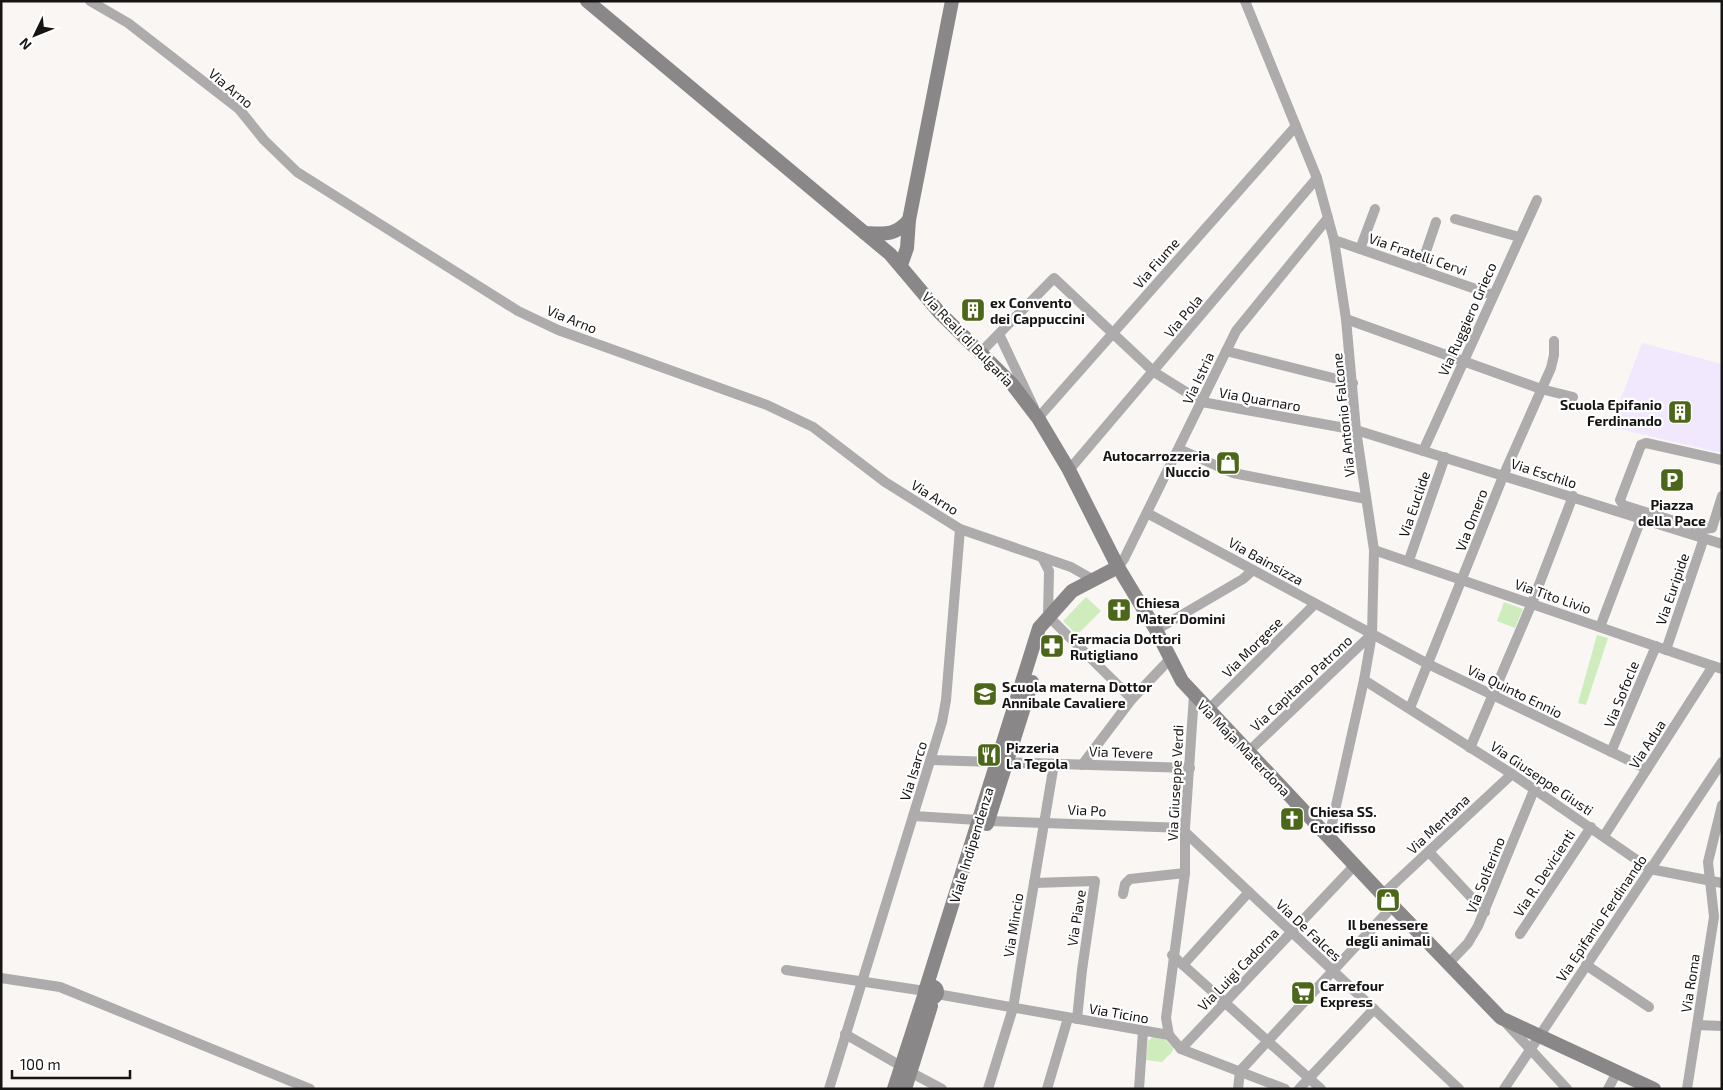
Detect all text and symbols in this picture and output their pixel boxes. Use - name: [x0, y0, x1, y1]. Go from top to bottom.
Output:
- north arrow: [10, 10, 60, 60]
- text: N: [15, 35, 35, 54]
- street label: Via Arno: [205, 64, 257, 112]
- street label: Via Fratelli Cervi: [1366, 229, 1470, 279]
- street label: Via Fiume: [1129, 234, 1183, 292]
- street label: Via Ruggiero Grieco: [1434, 259, 1500, 378]
- street label: Via Reali di Bulgaria: [918, 288, 1018, 390]
- street label: Via Pola: [1160, 291, 1206, 341]
- place label: ex Convento dei Cappuccini: [990, 294, 1085, 327]
- building icon: ex Convento dei Cappuccini: [960, 297, 986, 323]
- street label: Via Arno: [544, 301, 600, 337]
- street label: Via Istria: [1179, 349, 1217, 407]
- street label: Via Antonio Falcone: [1328, 352, 1358, 478]
- street label: Via Quarnaro: [1218, 383, 1302, 415]
- place label: Scuola Epifanio Ferdinando: [1560, 396, 1662, 429]
- building icon: Scuola Epifanio Ferdinando: [1667, 399, 1693, 425]
- place label: Autocarrozzeria Nuccio: [1103, 447, 1210, 480]
- shop icon: Autocarrozzeria Nuccio: [1215, 450, 1241, 476]
- street label: Via Eschilo: [1509, 454, 1579, 492]
- parking icon: Piazza della Pace: [1659, 467, 1685, 493]
- street label: Via Euclide: [1395, 469, 1433, 539]
- street label: Via Arno: [908, 476, 962, 518]
- street label: Via Omero: [1451, 486, 1491, 554]
- place label: Piazza della Pace: [1638, 496, 1706, 529]
- street label: Via Bainsizza: [1225, 533, 1307, 589]
- street label: Via Euripide: [1652, 551, 1692, 627]
- street label: Via Tito Livio: [1512, 575, 1594, 617]
- place label: Chiesa Mater Domini: [1136, 594, 1225, 627]
- church icon: Chiesa Mater Domini: [1106, 597, 1132, 623]
- street label: Via Morgese: [1218, 613, 1286, 681]
- place label: Farmacia Dottori Rutigliano: [1070, 630, 1181, 663]
- street label: Via Capitano Patrono: [1247, 631, 1355, 735]
- pharmacy icon: Farmacia Dottori Rutigliano: [1039, 633, 1065, 659]
- street label: Via Sofocle: [1600, 658, 1642, 730]
- street label: Via Quinto Ennio: [1465, 661, 1565, 721]
- place label: Scuola materna Dottor Annibale Cavaliere: [1002, 678, 1152, 711]
- school or university icon: Scuola materna Dottor Annibale Cavaliere: [972, 681, 998, 707]
- street label: Via Maja Materdona: [1194, 696, 1294, 800]
- street label: Via Adua: [1625, 716, 1669, 772]
- street label: Via Giuseppe Verdi: [1163, 724, 1187, 842]
- street label: Via Giuseppe Giusti: [1487, 737, 1597, 819]
- street label: Via Isarco: [896, 739, 930, 803]
- place label: Pizzeria La Tegola: [1006, 739, 1068, 772]
- restaurant icon: Pizzeria La Tegola: [976, 742, 1002, 768]
- street label: Via Tevere: [1089, 742, 1153, 762]
- street label: Viale Indipendenza: [945, 785, 997, 905]
- street label: Via Mentana: [1403, 791, 1473, 857]
- street label: Via Po: [1067, 800, 1107, 820]
- place label: Chiesa SS. Crocifisso: [1310, 803, 1377, 836]
- church icon: Chiesa SS. Crocifisso: [1279, 806, 1305, 832]
- street label: Via R. Devicienti: [1510, 826, 1578, 920]
- street label: Via Solferino: [1462, 834, 1508, 916]
- street label: Via Epifanio Ferdinando: [1552, 851, 1650, 985]
- shop icon: Il benessere degli animali: [1375, 887, 1401, 913]
- street label: Via Piave: [1063, 888, 1089, 948]
- street label: Via Mincio: [1000, 892, 1026, 958]
- street label: Via De Falces: [1273, 895, 1345, 965]
- place label: Il benessere degli animali: [1346, 916, 1430, 949]
- street label: Via Luigi Cadorna: [1194, 924, 1282, 1014]
- street label: Via Roma: [1677, 952, 1703, 1014]
- place label: Carrefour Express: [1320, 977, 1384, 1010]
- supermarket icon: Carrefour Express: [1290, 980, 1316, 1006]
- street label: Via Ticino: [1088, 999, 1150, 1027]
- scale bar: [12, 1048, 130, 1080]
- text: 100 m: [20, 1055, 61, 1073]

